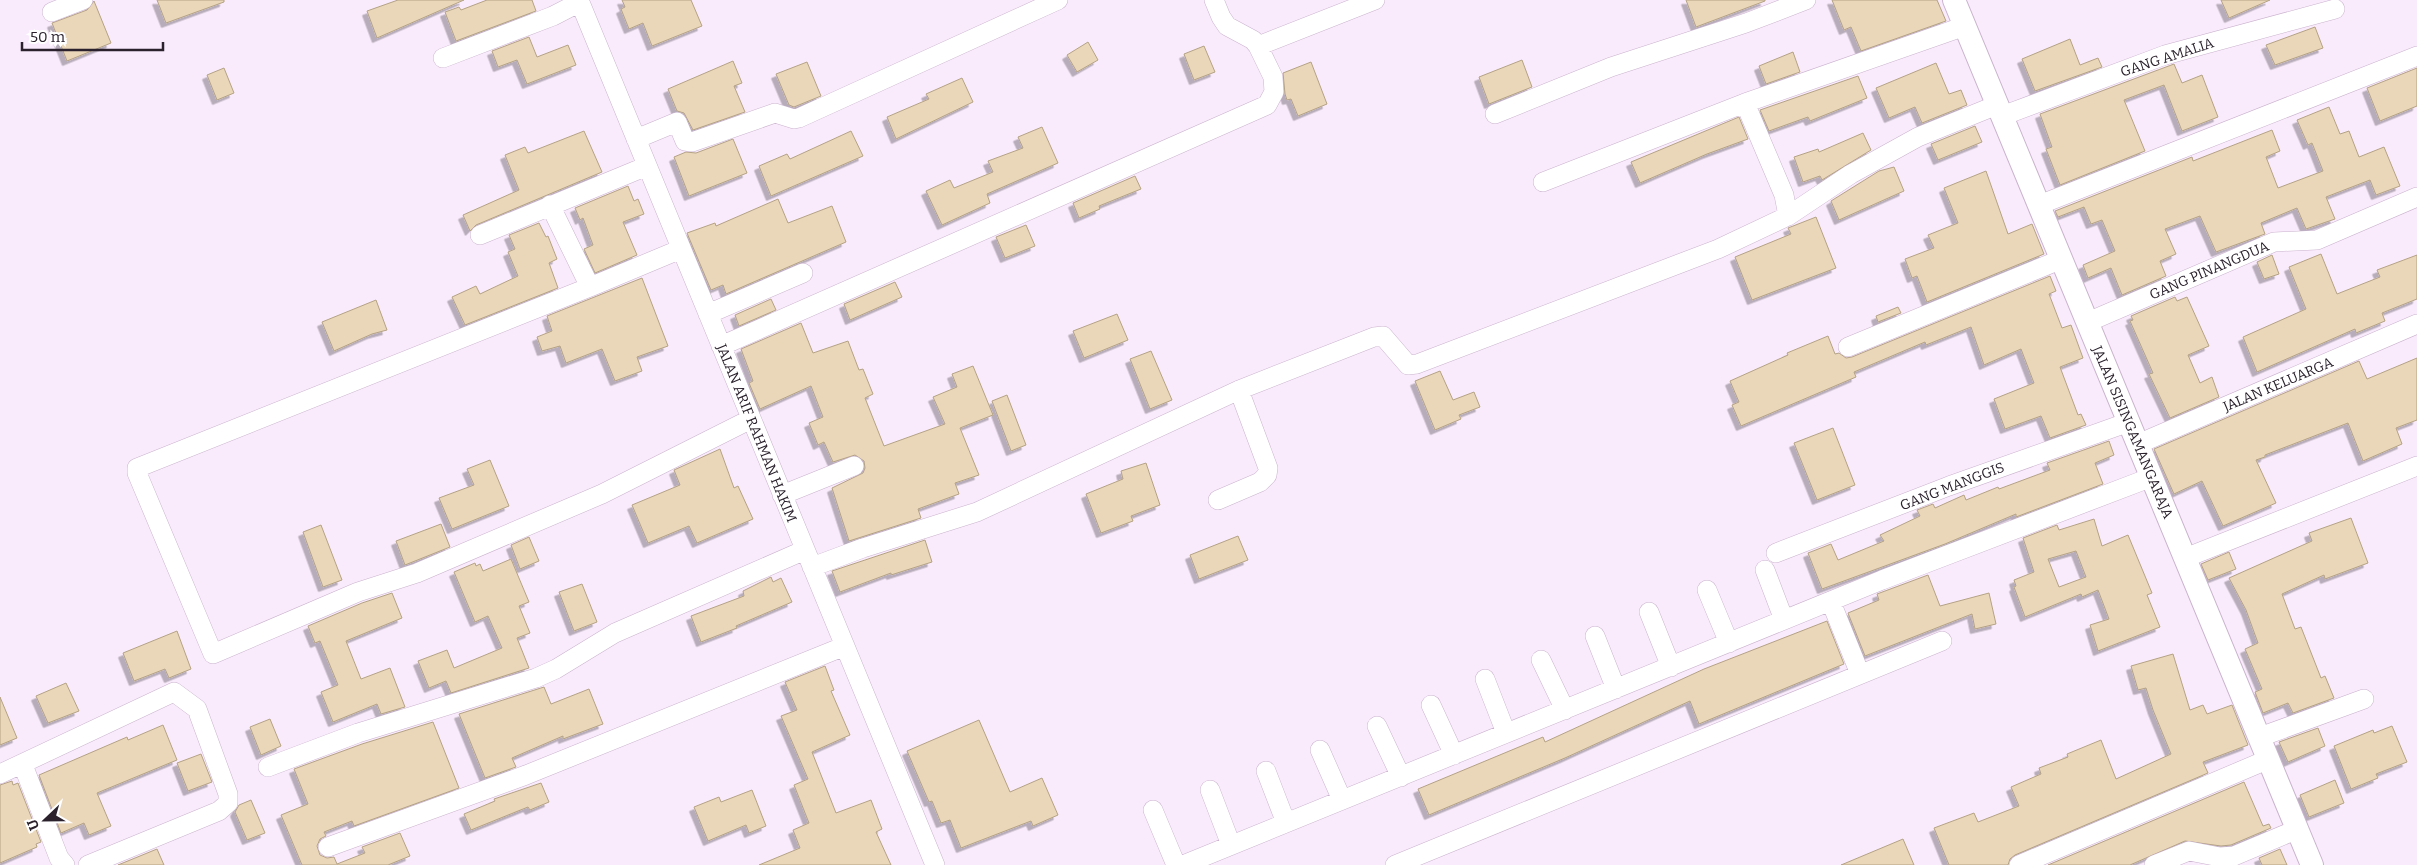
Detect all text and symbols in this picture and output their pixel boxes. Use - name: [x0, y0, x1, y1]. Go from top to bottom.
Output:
- scale bar: [22, 20, 164, 52]
- text: 50 m: [30, 28, 66, 46]
- street label: GANG AMALIA: [2118, 34, 2216, 81]
- street label: GANG PINANGDUA: [2147, 238, 2272, 303]
- street label: JALAN ARIF RAHMAN HAKIM: [713, 341, 800, 525]
- street label: JALAN SISINGAMANGARAJA: [2088, 342, 2177, 521]
- street label: JALAN KELUARGA: [2220, 354, 2336, 416]
- street label: GANG MANGGIS: [1898, 459, 2007, 514]
- north arrow: [20, 795, 70, 845]
- text: U: [23, 816, 43, 833]

